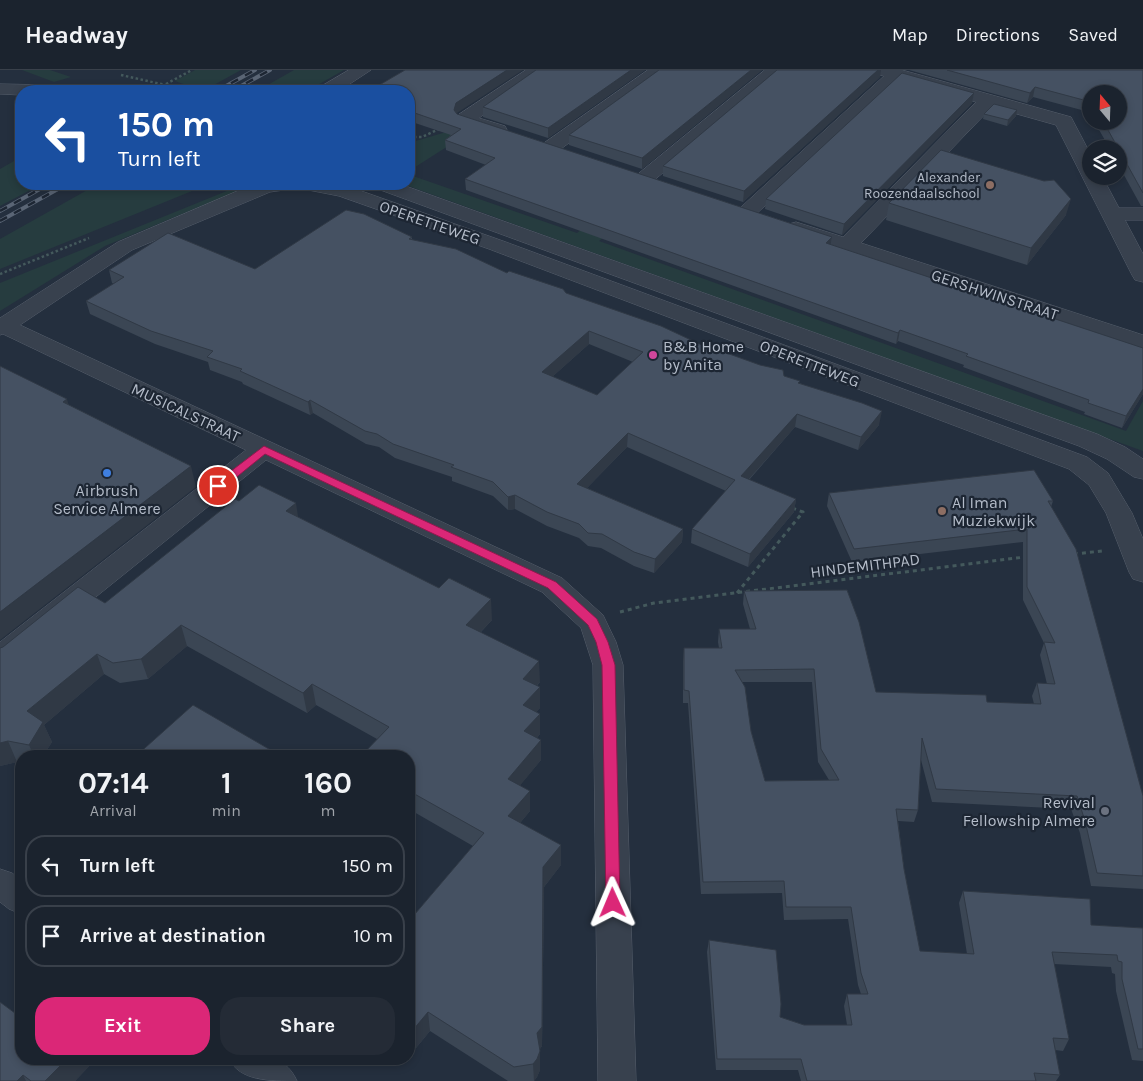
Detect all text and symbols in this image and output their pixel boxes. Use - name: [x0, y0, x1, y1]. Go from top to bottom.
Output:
- text: Headway: [25, 21, 128, 49]
- text: Map: [892, 24, 928, 46]
- text: Directions: [956, 24, 1040, 46]
- text: Saved: [1068, 24, 1118, 46]
- north arrow: [1082, 85, 1128, 130]
- map controls: [1082, 85, 1127, 185]
- text: 150 m: [118, 104, 215, 145]
- icon: left: [35, 105, 100, 170]
- button: layers: [1082, 140, 1127, 185]
- text: Turn left: [118, 146, 201, 172]
- place label: Alexander Roozendaalschool: [864, 169, 981, 202]
- marker: Alexander Roozendaalschool: [984, 179, 996, 191]
- street label: OPERETTEWEG: [377, 196, 483, 249]
- street label: GERSHWINSTRAAT: [929, 265, 1061, 324]
- street label: OPERETTEWEG: [757, 336, 863, 391]
- place label: B&B Home by Anita: [663, 337, 744, 374]
- marker: B&B Home by Anita: [647, 349, 659, 361]
- street label: MUSICALSTRAAT: [128, 379, 243, 446]
- pin: [197, 465, 239, 507]
- marker: Airbrush Service Almere: [101, 467, 113, 479]
- icon: arrive: [204, 472, 232, 500]
- place label: Airbrush Service Almere: [53, 481, 161, 518]
- place label: Al Iman Muziekwijk: [952, 493, 1035, 530]
- marker: Al Iman Muziekwijk: [936, 505, 948, 517]
- street label: HINDEMITHPAD: [809, 549, 921, 582]
- text: 07:14: [78, 765, 149, 801]
- text: 1: [221, 765, 232, 801]
- text: 160: [304, 765, 352, 801]
- place label: Revival Fellowship Almere: [963, 793, 1095, 830]
- text: Arrival: [90, 801, 137, 820]
- text: min: [212, 801, 241, 820]
- text: m: [320, 801, 335, 820]
- marker: Revival Fellowship Almere: [1099, 805, 1111, 817]
- icon: left: [37, 852, 65, 880]
- text: Turn left: [80, 855, 155, 877]
- text: 150 m: [342, 855, 393, 877]
- position arrow: [586, 876, 638, 928]
- icon: arrive: [37, 922, 65, 950]
- text: Arrive at destination: [80, 925, 266, 947]
- text: 10 m: [353, 925, 393, 947]
- button: Exit: [35, 997, 210, 1055]
- button: Share: [220, 997, 395, 1055]

